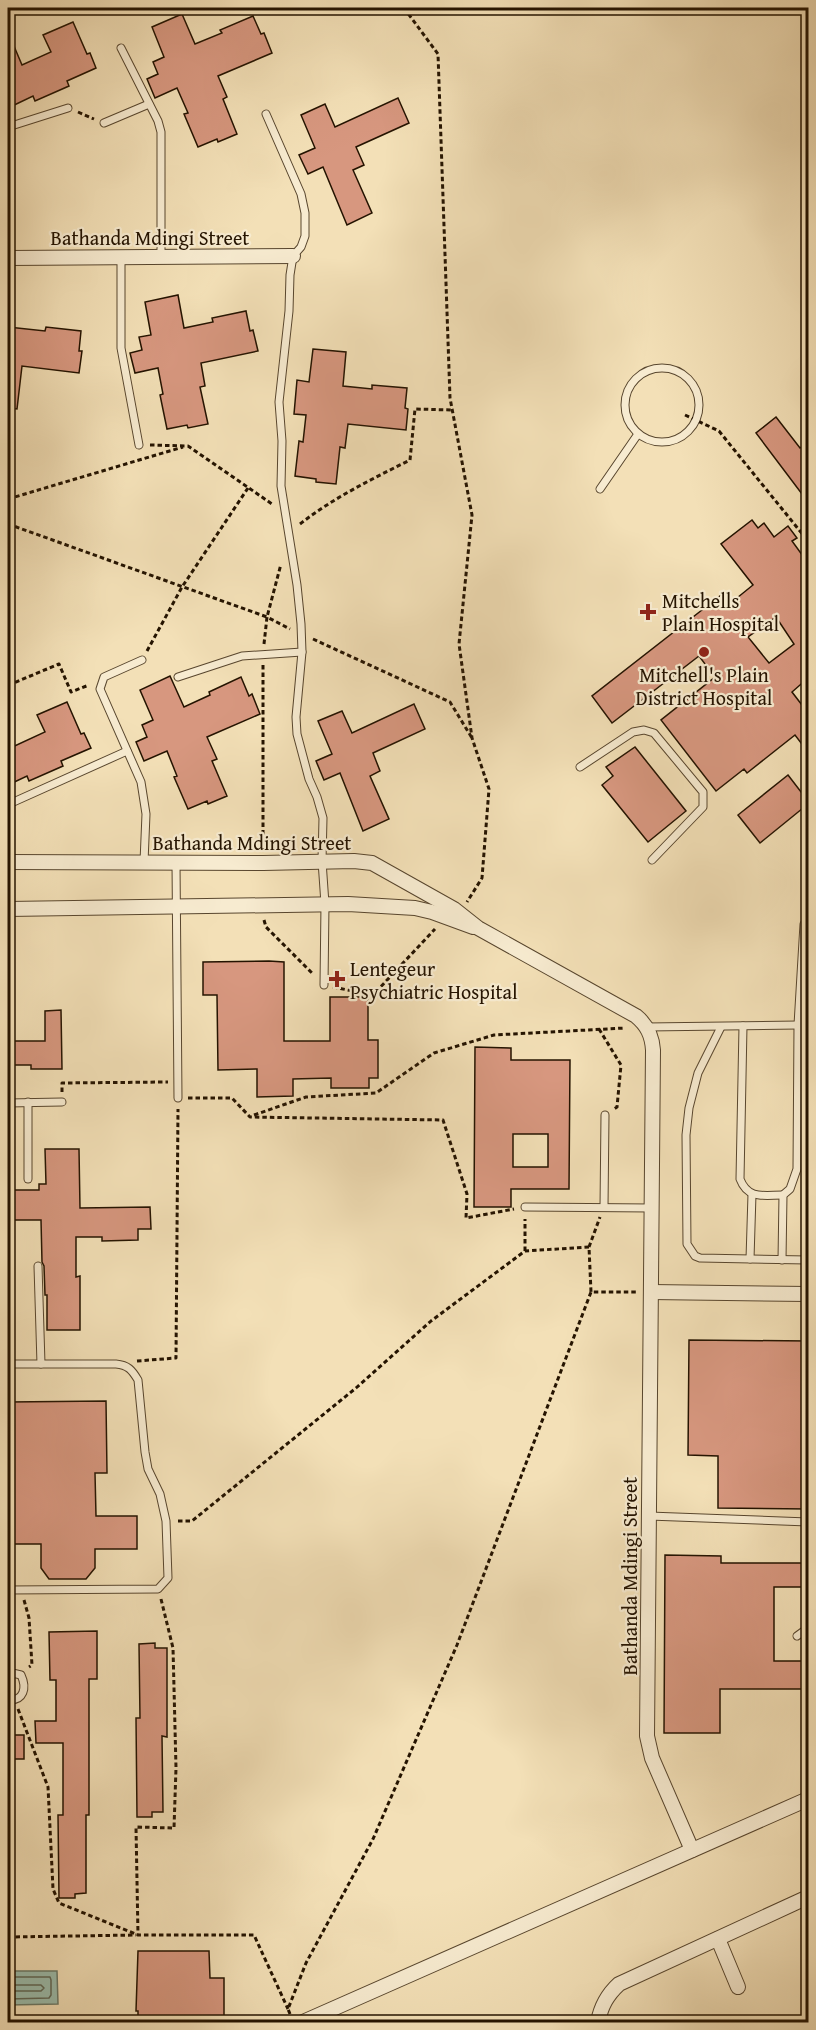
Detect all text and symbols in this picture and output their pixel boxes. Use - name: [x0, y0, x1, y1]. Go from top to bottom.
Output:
- street label: Bathanda Mdingi Street: [51, 223, 249, 252]
- place label: Mitchells Plain Hospital: [662, 586, 779, 638]
- marker: Mitchells Plain Hospital: [639, 603, 657, 621]
- marker: Mitchell's Plain District Hospital: [697, 645, 711, 659]
- place label: Mitchell's Plain District Hospital: [636, 660, 773, 712]
- street label: Bathanda Mdingi Street: [153, 828, 351, 857]
- place label: Lentegeur Psychiatric Hospital: [350, 954, 518, 1006]
- marker: Lentegeur Psychiatric Hospital: [328, 970, 346, 988]
- street label: Bathanda Mdingi Street: [615, 1477, 644, 1675]

